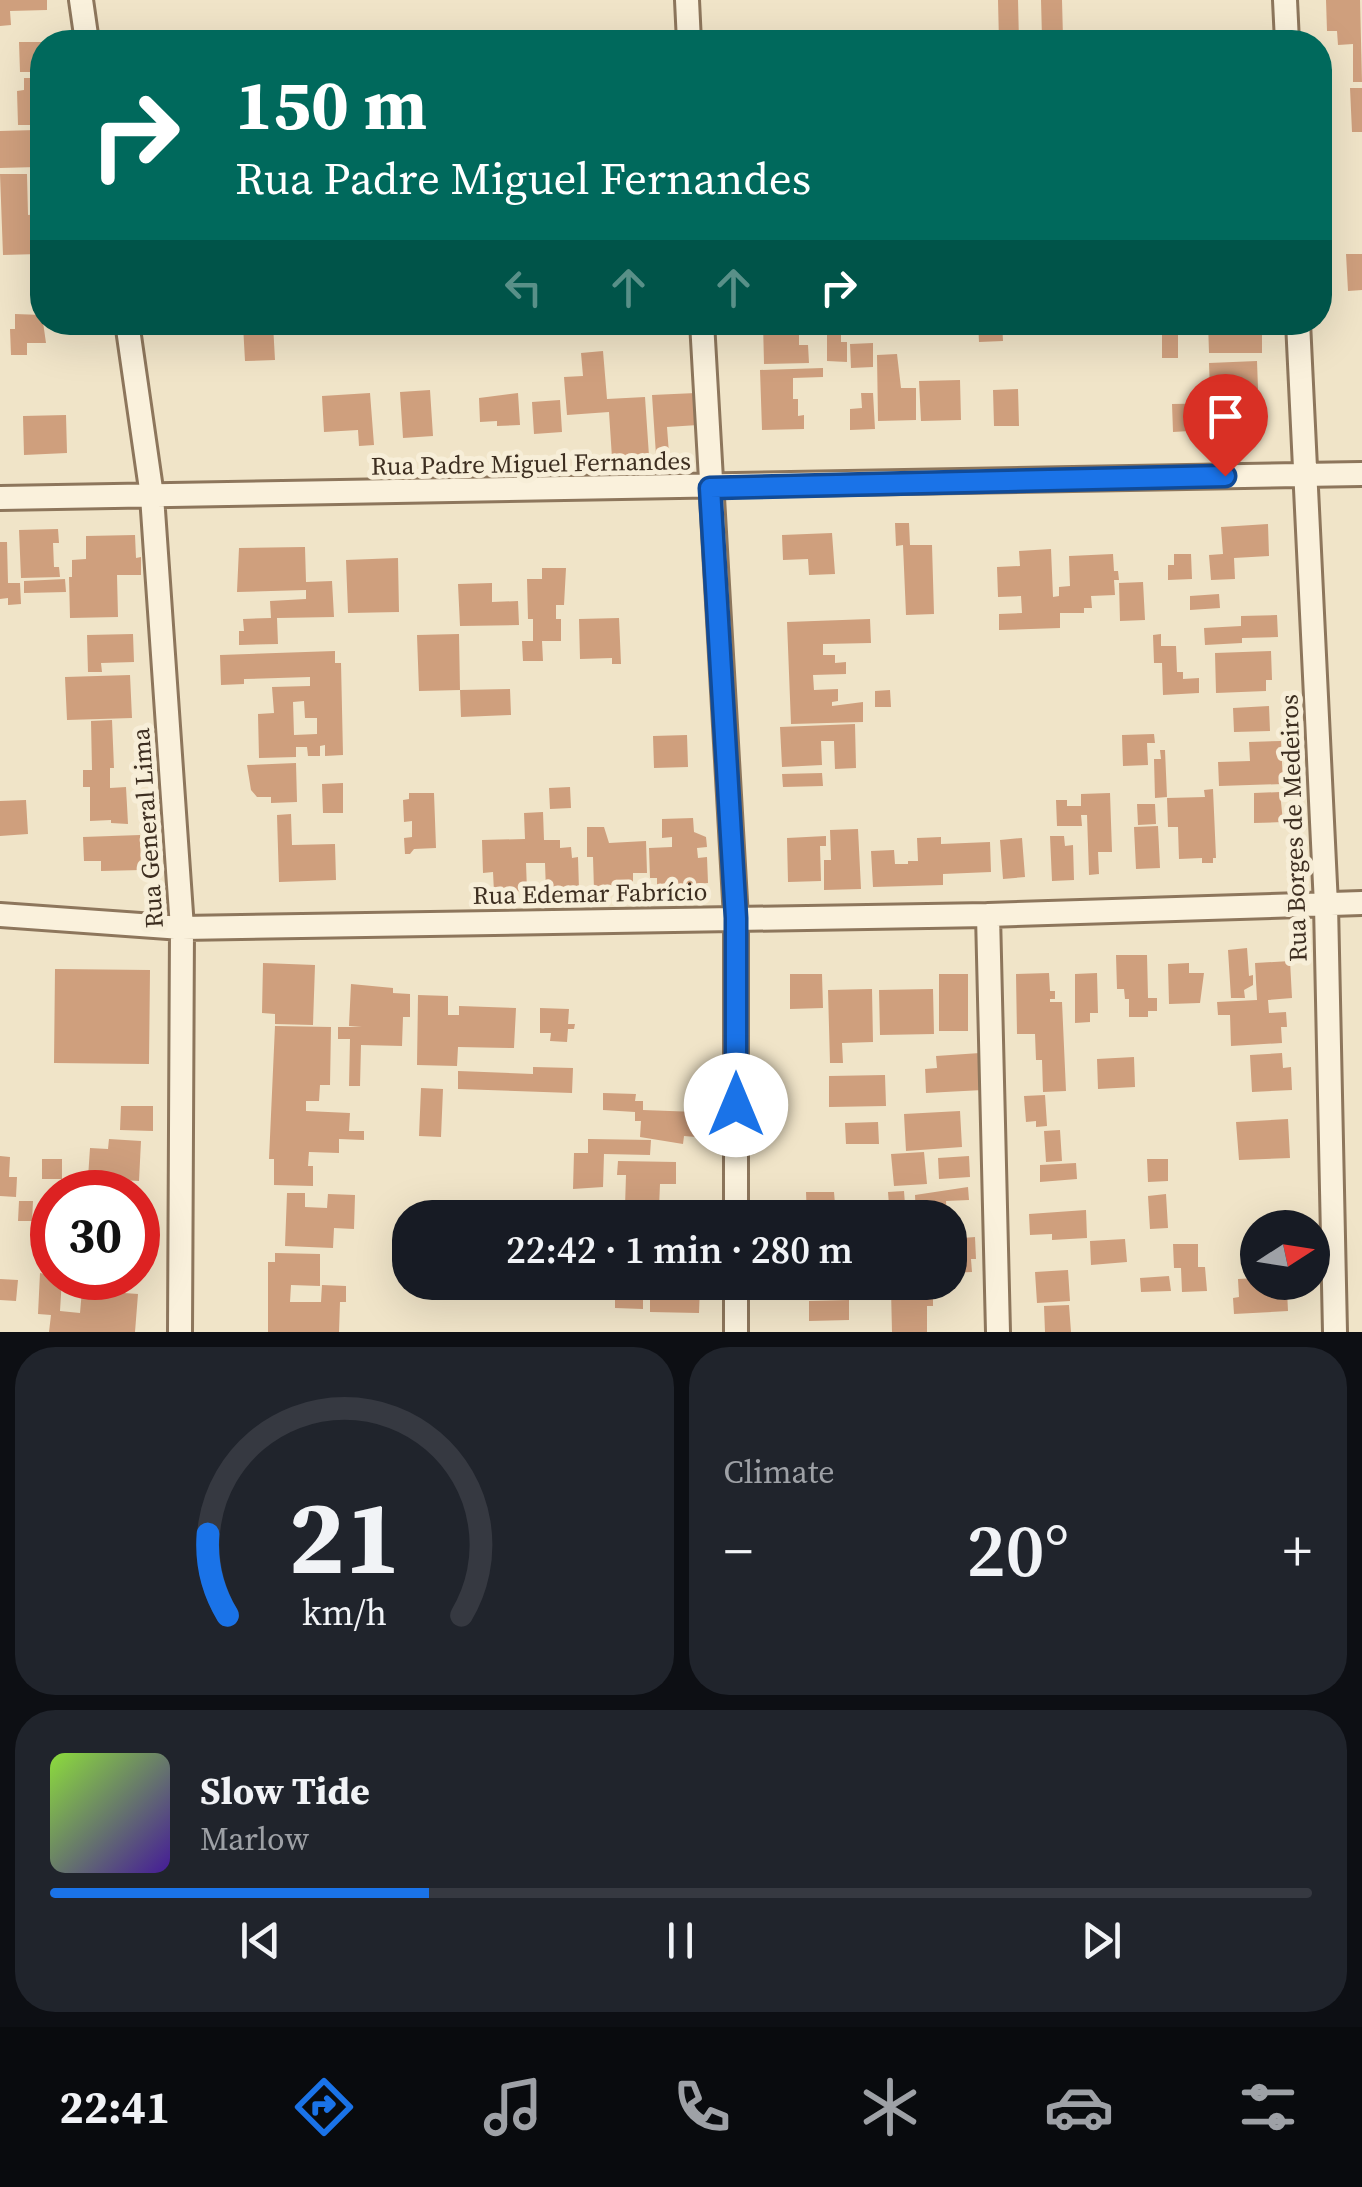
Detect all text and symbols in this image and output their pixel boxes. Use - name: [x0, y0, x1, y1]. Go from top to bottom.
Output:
- text: 150 m: [235, 56, 427, 152]
- icon: right: [70, 70, 200, 200]
- text: Rua Padre Miguel Fernandes: [235, 147, 811, 209]
- icon: left: [496, 260, 551, 315]
- icon: ahead: [601, 260, 656, 315]
- icon: ahead: [706, 260, 761, 315]
- icon: right: [811, 260, 866, 315]
- pin: [1183, 374, 1268, 477]
- icon: arrive: [1198, 389, 1253, 444]
- street label: Rua Padre Miguel Fernandes: [371, 443, 691, 483]
- street label: Rua Borges de Medeiros: [1271, 694, 1315, 962]
- street label: Rua General Lima: [123, 726, 171, 929]
- street label: Rua Edemar Fabrício: [472, 874, 708, 912]
- position arrow: [684, 1053, 788, 1157]
- speed limit sign: 30: [30, 1170, 160, 1300]
- north arrow: [1240, 1210, 1330, 1300]
- map controls: [1240, 1210, 1330, 1300]
- text: 22:42 · 1 min · 280 m: [506, 1224, 853, 1276]
- text: Climate: [724, 1450, 835, 1494]
- text: 21: [288, 1465, 401, 1608]
- text: 20°: [966, 1498, 1069, 1601]
- text: −: [724, 1513, 753, 1588]
- text: +: [1283, 1513, 1312, 1588]
- text: km/h: [302, 1588, 387, 1637]
- text: Slow Tide: [200, 1765, 370, 1817]
- text: Marlow: [200, 1817, 309, 1861]
- icon: previous: [233, 1913, 288, 1968]
- icon: pause: [653, 1913, 708, 1968]
- icon: next: [1074, 1913, 1129, 1968]
- icon: directions: [289, 2072, 359, 2142]
- icon: music: [478, 2072, 548, 2142]
- icon: phone: [667, 2072, 737, 2142]
- icon: climate: [855, 2072, 925, 2142]
- icon: car: [1044, 2072, 1114, 2142]
- icon: filters: [1233, 2072, 1303, 2142]
- text: 22:41: [59, 2076, 170, 2138]

